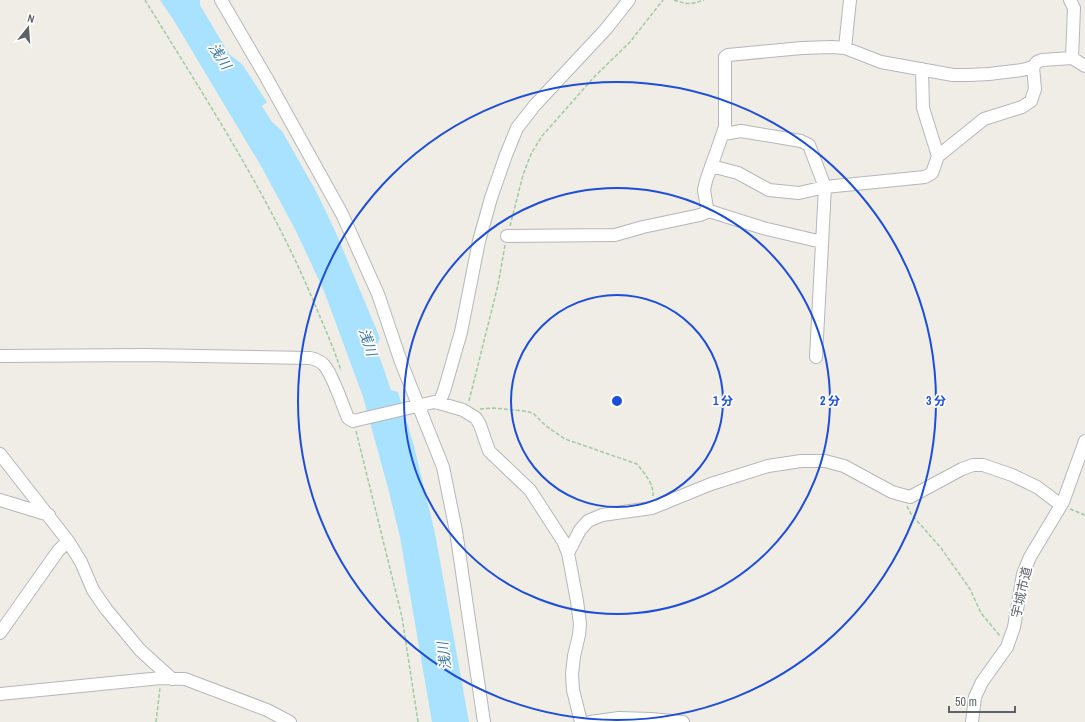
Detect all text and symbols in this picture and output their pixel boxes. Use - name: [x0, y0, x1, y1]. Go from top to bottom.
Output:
- north arrow: [8, 8, 48, 48]
- text: N: [26, 11, 36, 26]
- water label: 浅川: [205, 39, 236, 74]
- water label: 浅川: [355, 326, 382, 360]
- text: 1 分: [713, 393, 733, 409]
- text: 2 分: [820, 393, 840, 409]
- text: 3 分: [926, 393, 946, 409]
- centre of rings: [610, 394, 624, 408]
- street label: 宇城市道: [1007, 565, 1036, 619]
- water label: 浅川: [433, 639, 455, 671]
- scale bar: [949, 688, 1015, 714]
- text: 50 m: [955, 694, 977, 710]

